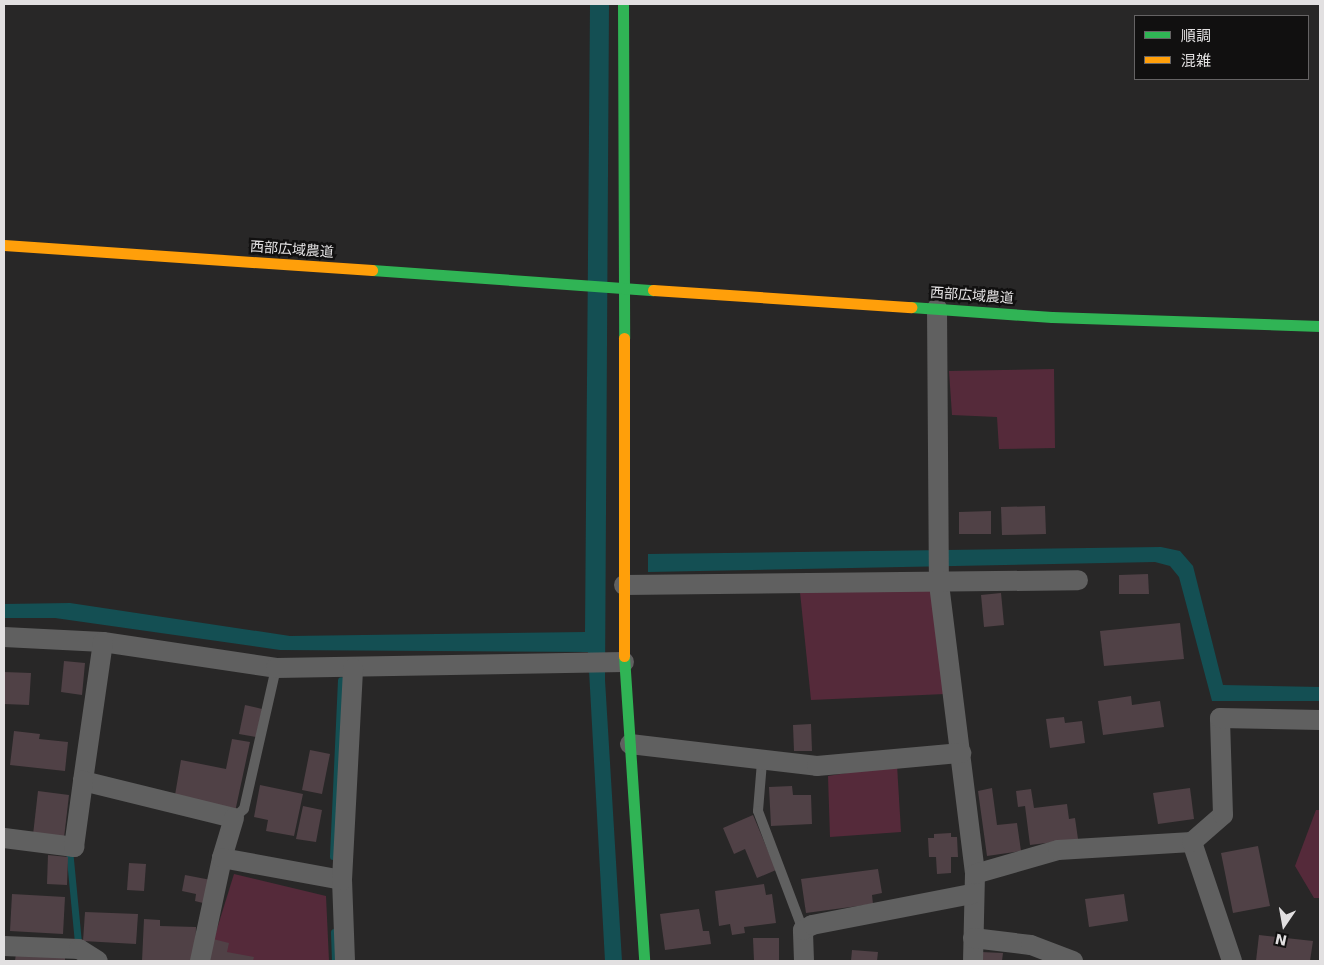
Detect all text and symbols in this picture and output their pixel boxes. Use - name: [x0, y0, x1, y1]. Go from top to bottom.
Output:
- legend: [1134, 15, 1309, 80]
- text: 順調: [1181, 27, 1211, 45]
- text: 混雑: [1181, 52, 1211, 70]
- street label: 西部広域農道: [250, 238, 334, 260]
- street label: 西部広域農道: [930, 284, 1014, 306]
- north arrow: [1259, 900, 1309, 950]
- text: N: [1273, 931, 1288, 949]

